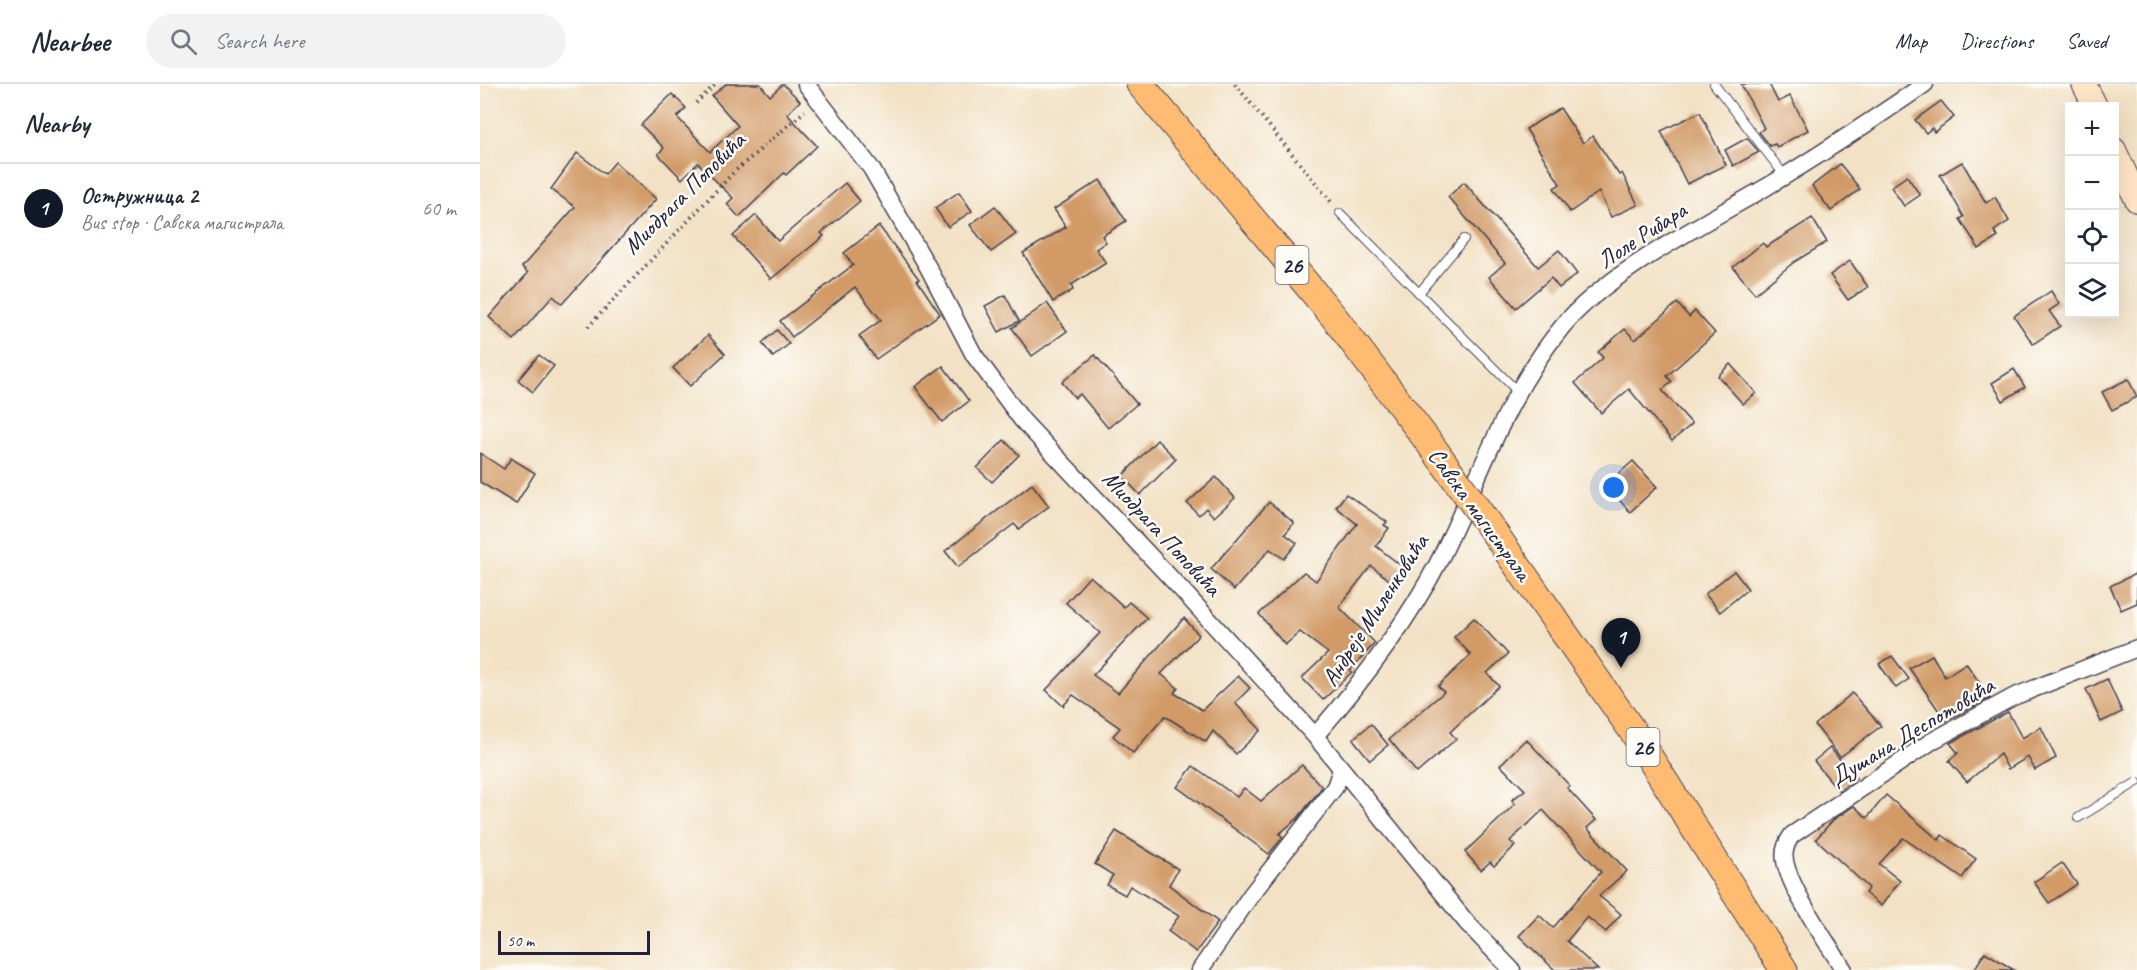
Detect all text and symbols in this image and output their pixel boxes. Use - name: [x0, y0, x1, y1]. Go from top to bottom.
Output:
- search box: [146, 14, 566, 68]
- text: Nearbee: [30, 24, 110, 59]
- icon: search: [167, 25, 200, 58]
- text: Search here: [215, 27, 304, 55]
- text: Map: [1895, 28, 1927, 54]
- text: Directions: [1960, 28, 2033, 54]
- text: Saved: [2066, 28, 2107, 54]
- map controls: [2065, 102, 2119, 318]
- button: +: [2065, 102, 2119, 156]
- text: Nearby: [24, 107, 89, 140]
- street label: Миодрага Поповића: [616, 124, 753, 261]
- button: −: [2065, 156, 2119, 210]
- text: Остружница 2: [81, 182, 198, 210]
- street label: Лоле Рибара: [1592, 194, 1693, 275]
- text: 1: [39, 196, 48, 221]
- text: 60 m: [422, 196, 456, 221]
- text: Bus stop · Савска магистрала: [81, 210, 283, 235]
- button: locate: [2065, 210, 2119, 264]
- road number: 26: [1276, 246, 1308, 284]
- button: layers: [2065, 264, 2119, 318]
- street label: Савска магистрала: [1422, 442, 1540, 588]
- street label: Миодрага Поповића: [1096, 464, 1229, 603]
- your location: [1599, 473, 1628, 502]
- street label: Андреје Миленковића: [1315, 527, 1436, 692]
- pin: 1: [1602, 618, 1640, 668]
- street label: Душана Деспотовића: [1824, 669, 2001, 792]
- road number: 26: [1626, 728, 1660, 766]
- scale bar: [498, 928, 650, 956]
- text: 50 m: [507, 931, 534, 951]

